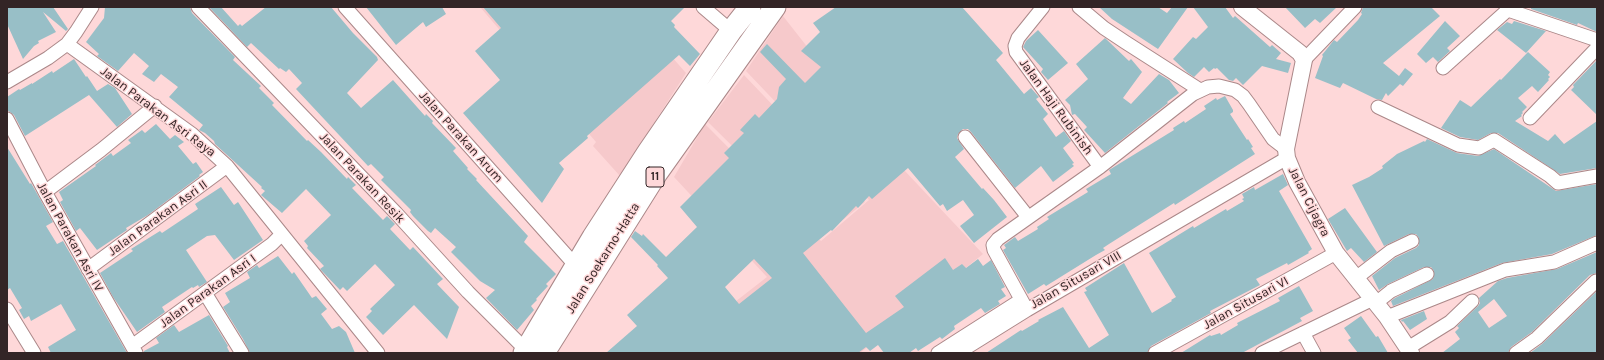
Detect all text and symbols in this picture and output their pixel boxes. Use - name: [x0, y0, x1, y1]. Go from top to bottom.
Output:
- street label: Jalan Haji Rubinish: [1016, 56, 1096, 158]
- street label: Jalan Parakan Asri Raya: [97, 64, 219, 160]
- street label: Jalan Parakan Arum: [416, 88, 506, 186]
- street label: Jalan Parakan Resik: [316, 129, 408, 227]
- street label: Jalan Cijagra: [1285, 164, 1333, 240]
- road number: 11: [646, 167, 664, 187]
- street label: Jalan Parakan Asri II: [105, 177, 211, 259]
- street label: Jalan Parakan Asri IV: [33, 180, 107, 294]
- street label: Jalan Soekarno-Hatta: [563, 200, 643, 316]
- street label: Jalan Situsari VIII: [1028, 248, 1124, 312]
- street label: Jalan Parakan Asri I: [157, 251, 259, 331]
- street label: Jalan Situsari VI: [1201, 273, 1291, 333]

